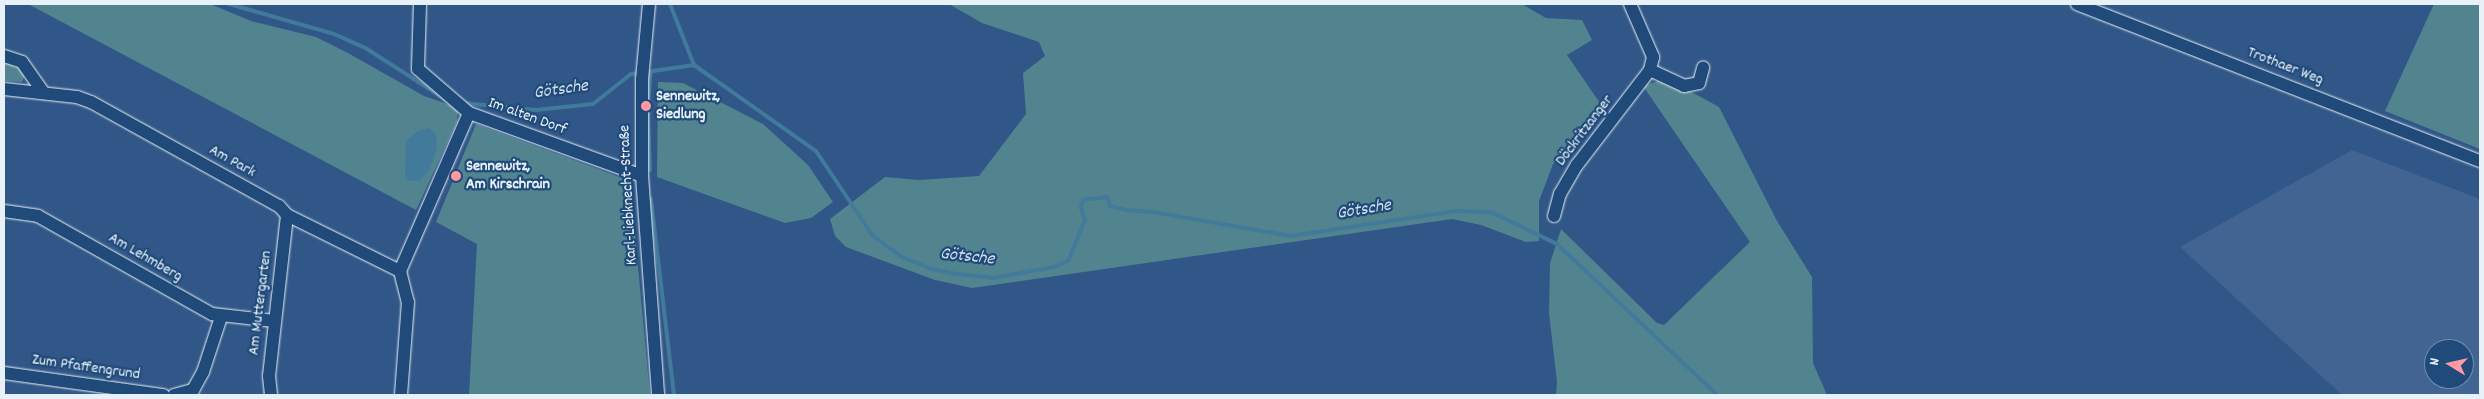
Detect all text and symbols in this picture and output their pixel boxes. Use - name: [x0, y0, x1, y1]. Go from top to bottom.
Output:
- street label: Trothaer Weg: [2244, 44, 2326, 90]
- water label: Götsche: [532, 76, 590, 106]
- place label: Sennewitz, Siedlung: [656, 87, 720, 125]
- street label: Döckritzanger: [1552, 92, 1618, 170]
- street label: Im alten Dorf: [485, 94, 569, 140]
- marker: Sennewitz, Siedlung: [640, 100, 652, 112]
- street label: Karl-Liebknecht-Straße: [616, 124, 642, 266]
- street label: Am Park: [205, 141, 259, 183]
- place label: Sennewitz, Am Kirschrain: [466, 157, 550, 195]
- marker: Sennewitz, Am Kirschrain: [450, 170, 462, 182]
- water label: Götsche: [1335, 196, 1393, 226]
- street label: Am Lehmberg: [105, 229, 185, 287]
- water label: Götsche: [939, 244, 995, 272]
- street label: Am Muttergarten: [245, 250, 277, 356]
- north arrow: [2424, 339, 2474, 389]
- street label: Zum Pfaffengrund: [31, 351, 141, 385]
- text: N: [2425, 357, 2446, 367]

